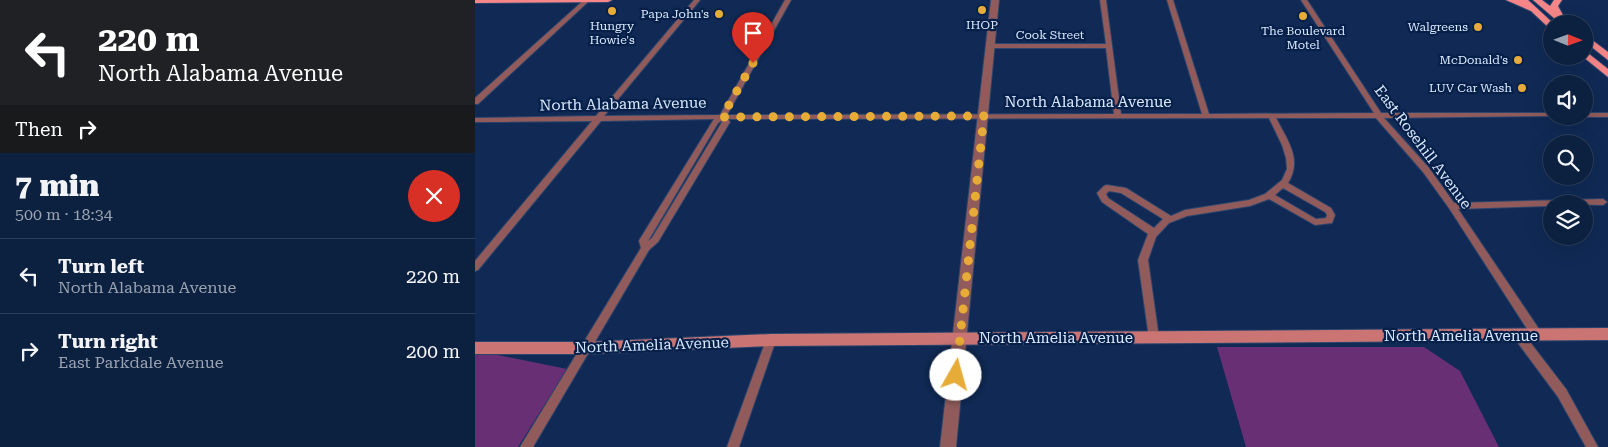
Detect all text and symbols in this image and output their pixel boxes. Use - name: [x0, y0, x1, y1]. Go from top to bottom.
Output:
- marker: IHOP: [976, 4, 988, 16]
- marker: Hungry Howie's: [606, 5, 618, 17]
- place label: Papa John's: [641, 7, 709, 21]
- marker: Papa John's: [713, 8, 725, 20]
- marker: The Boulevard Motel: [1297, 10, 1309, 22]
- pin: [732, 12, 774, 63]
- north arrow: [1543, 15, 1593, 65]
- map controls: [1543, 15, 1593, 245]
- place label: IHOP: [966, 18, 998, 32]
- text: 220 m: [98, 19, 199, 60]
- place label: Hungry Howie's: [589, 19, 635, 47]
- icon: arrive: [739, 19, 767, 47]
- icon: left: [15, 20, 80, 85]
- place label: Walgreens: [1408, 20, 1468, 34]
- marker: Walgreens: [1472, 21, 1484, 33]
- place label: The Boulevard Motel: [1261, 24, 1345, 52]
- street label: Cook Street: [1016, 28, 1085, 42]
- place label: McDonald's: [1440, 53, 1508, 67]
- marker: McDonald's: [1512, 54, 1524, 66]
- text: North Alabama Avenue: [98, 61, 343, 86]
- button: sound: [1543, 75, 1593, 125]
- place label: LUV Car Wash: [1429, 81, 1512, 95]
- street label: East Rosehill Avenue: [1371, 82, 1475, 212]
- marker: LUV Car Wash: [1516, 82, 1528, 94]
- street label: North Alabama Avenue: [1004, 93, 1172, 111]
- street label: North Alabama Avenue: [539, 94, 707, 114]
- icon: right: [73, 115, 101, 143]
- text: Then: [15, 118, 63, 141]
- button: search: [1543, 135, 1593, 185]
- text: 7 min: [15, 168, 99, 203]
- button: close: [408, 170, 460, 222]
- button: layers: [1543, 195, 1593, 245]
- text: 500 m · 18:34: [15, 205, 113, 224]
- text: Turn left: [58, 255, 144, 278]
- icon: left: [15, 262, 43, 290]
- text: 220 m: [406, 265, 460, 288]
- text: North Alabama Avenue: [58, 278, 236, 297]
- street label: North Amelia Avenue: [1384, 327, 1538, 345]
- street label: North Amelia Avenue: [979, 329, 1133, 347]
- text: Turn right: [58, 330, 158, 353]
- street label: North Amelia Avenue: [575, 333, 729, 357]
- icon: right: [15, 337, 43, 365]
- text: 200 m: [406, 340, 460, 363]
- position arrow: [929, 348, 981, 400]
- text: East Parkdale Avenue: [58, 353, 223, 372]

